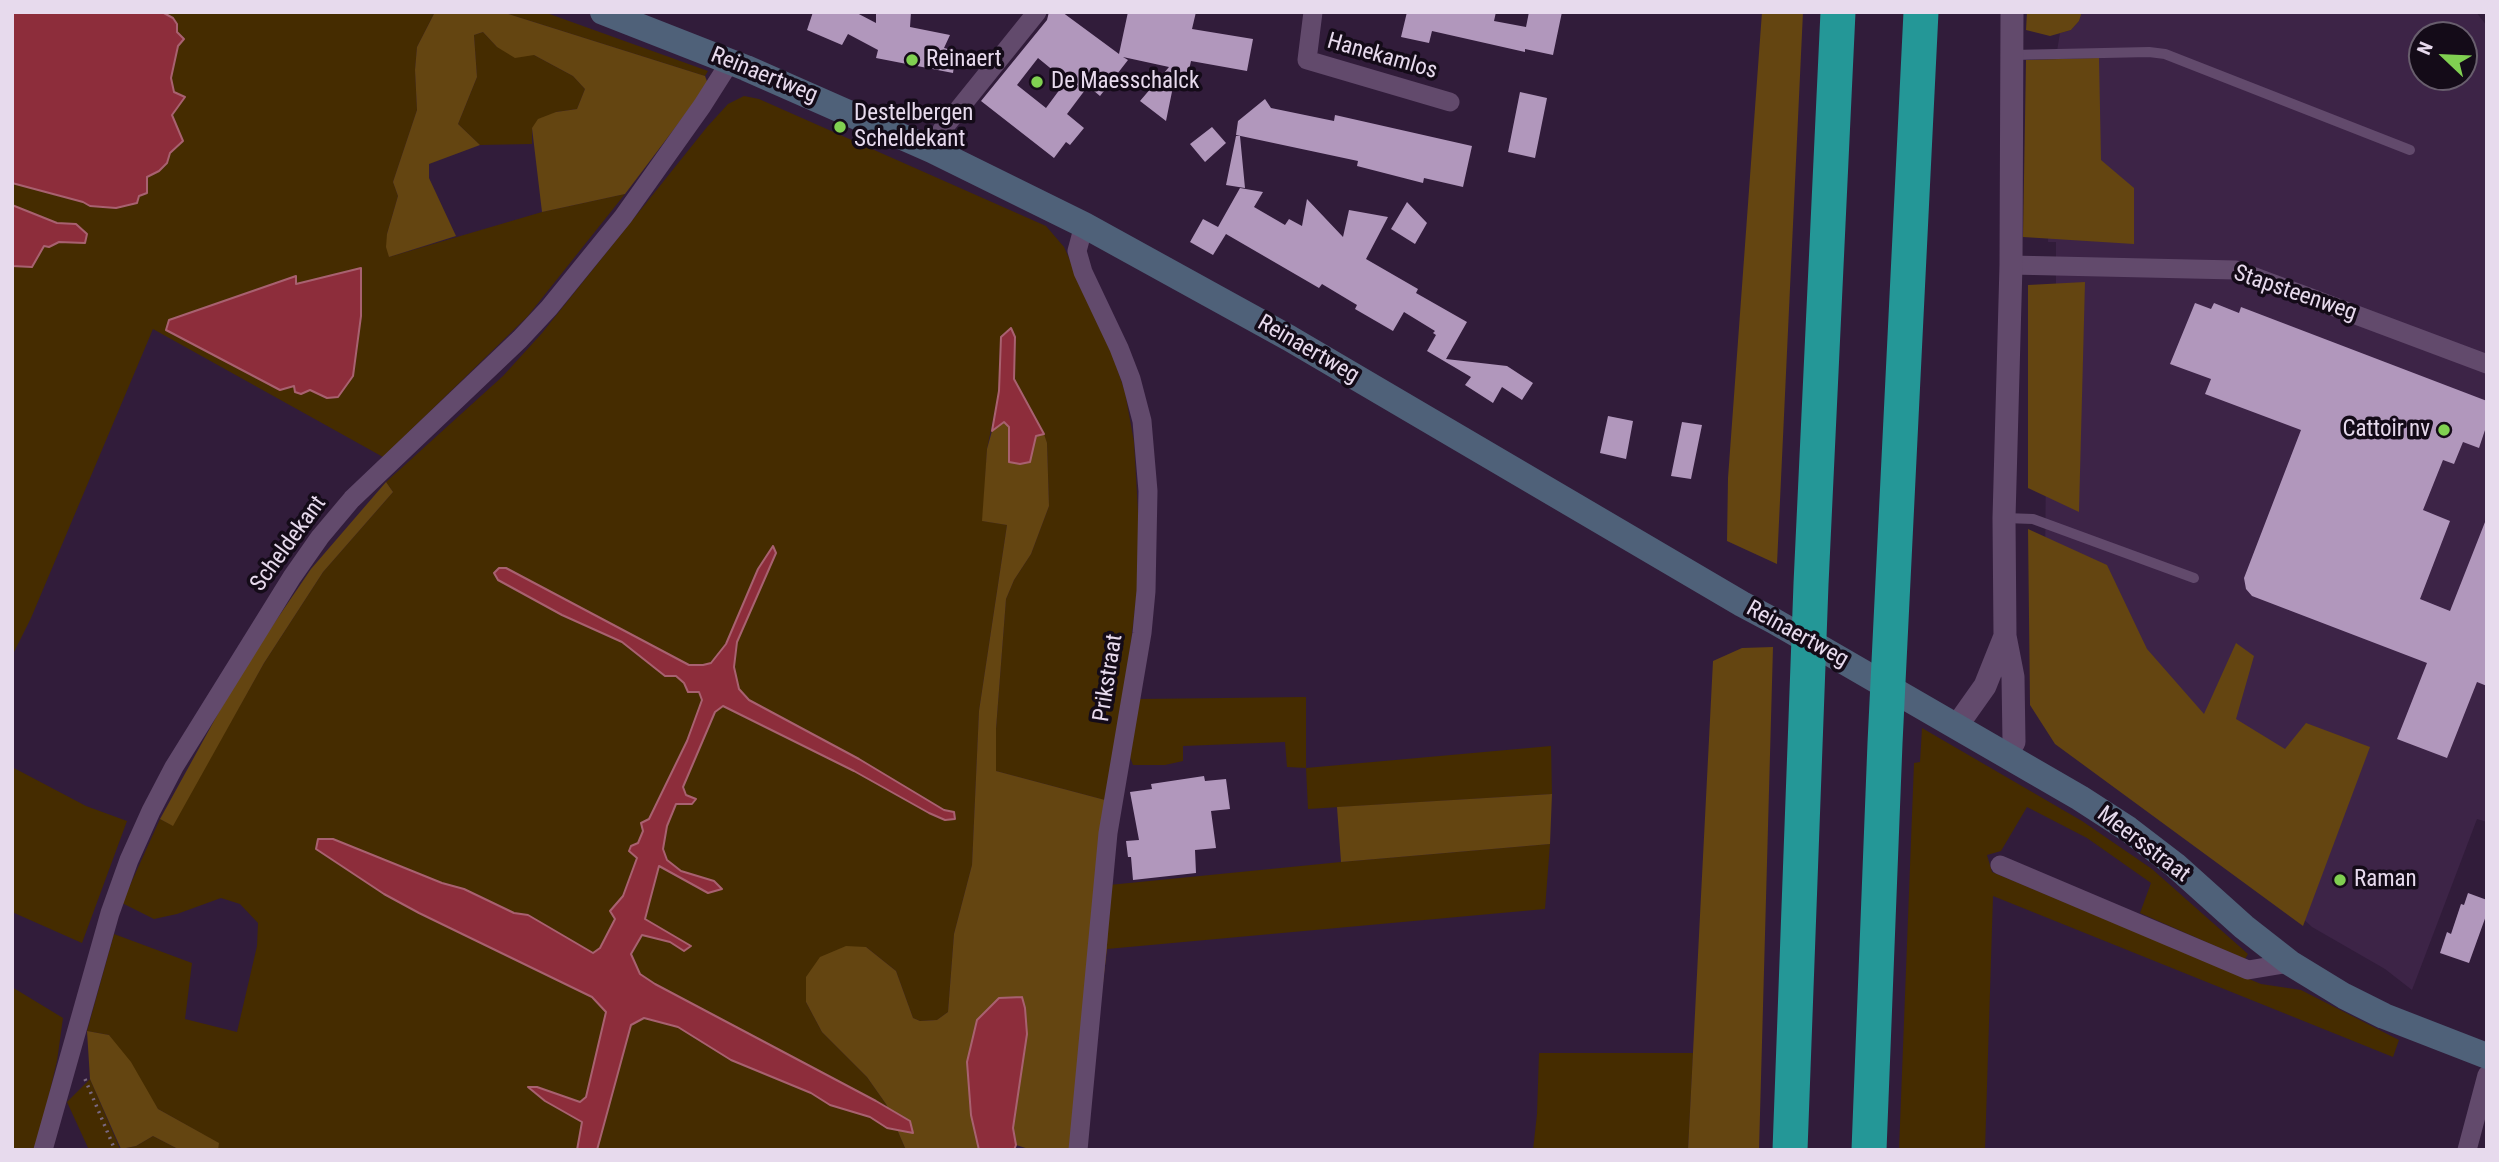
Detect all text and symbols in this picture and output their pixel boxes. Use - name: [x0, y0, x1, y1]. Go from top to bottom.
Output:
- north arrow: [2408, 21, 2478, 91]
- street label: Hanekamlos: [1324, 28, 1440, 86]
- text: N: [2412, 39, 2438, 58]
- street label: Reinaertweg: [707, 42, 821, 110]
- place label: Reinaert: [926, 46, 1002, 74]
- marker: Reinaert: [904, 52, 920, 68]
- place label: De Maesschalck: [1051, 68, 1199, 96]
- marker: De Maesschalck: [1029, 74, 1045, 90]
- place label: Destelbergen Scheldekant: [854, 100, 973, 154]
- marker: Destelbergen Scheldekant: [832, 119, 848, 135]
- street label: Stapsteenweg: [2230, 260, 2360, 328]
- street label: Reinaertweg: [1252, 310, 1364, 390]
- place label: Cattoir nv: [2342, 416, 2430, 444]
- marker: Cattoir nv: [2436, 422, 2452, 438]
- street label: Scheldekant: [245, 491, 333, 597]
- street label: Reinaertweg: [1741, 596, 1853, 674]
- street label: Prikstraat: [1088, 632, 1130, 724]
- street label: Meersstraat: [2091, 801, 2195, 889]
- place label: Raman: [2354, 866, 2417, 894]
- marker: Raman: [2332, 872, 2348, 888]

